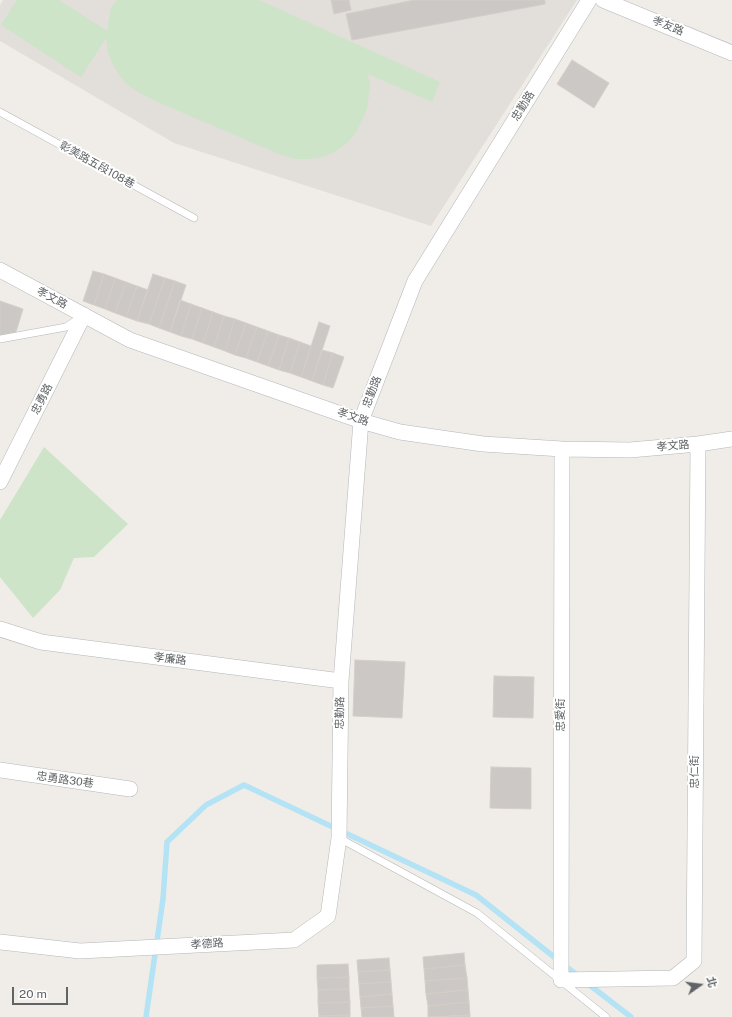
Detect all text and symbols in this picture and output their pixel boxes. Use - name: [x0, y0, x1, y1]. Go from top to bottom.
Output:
- street label: 孝友路: [650, 14, 686, 38]
- street label: 忠勤路: [509, 89, 537, 123]
- street label: 彰美路五段108巷: [57, 139, 137, 191]
- street label: 孝文路: [34, 284, 70, 312]
- street label: 忠勤路: [360, 374, 384, 410]
- street label: 忠勇路: [29, 381, 55, 417]
- street label: 孝文路: [335, 405, 371, 429]
- street label: 孝文路: [656, 438, 690, 454]
- street label: 孝廉路: [153, 650, 187, 668]
- street label: 忠勤路: [333, 696, 347, 730]
- street label: 忠愛街: [554, 699, 568, 731]
- street label: 忠仁街: [688, 756, 702, 788]
- street label: 忠勇路30巷: [36, 769, 94, 791]
- street label: 孝德路: [190, 937, 224, 951]
- north arrow: [680, 965, 720, 1005]
- text: 北: [704, 975, 719, 989]
- scale bar: [14, 979, 70, 1005]
- text: 20 m: [19, 987, 47, 1001]

